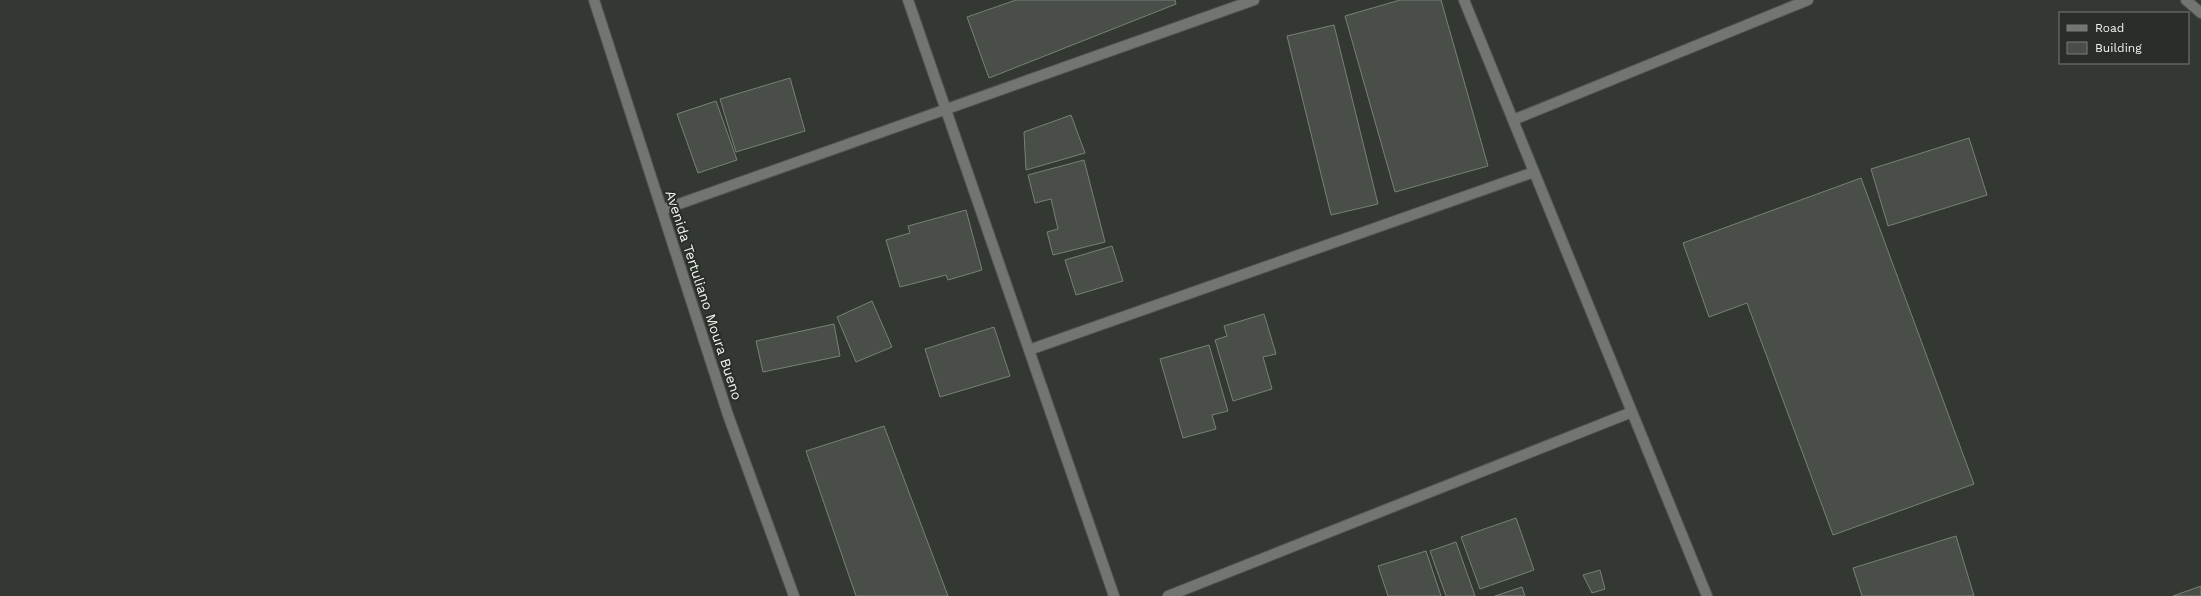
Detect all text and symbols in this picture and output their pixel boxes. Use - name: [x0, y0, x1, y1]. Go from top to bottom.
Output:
- legend: [2059, 12, 2189, 64]
- text: Road: [2095, 21, 2124, 35]
- text: Building: [2095, 41, 2142, 55]
- street label: Avenida Tertuliano Moura Bueno: [662, 188, 746, 402]

